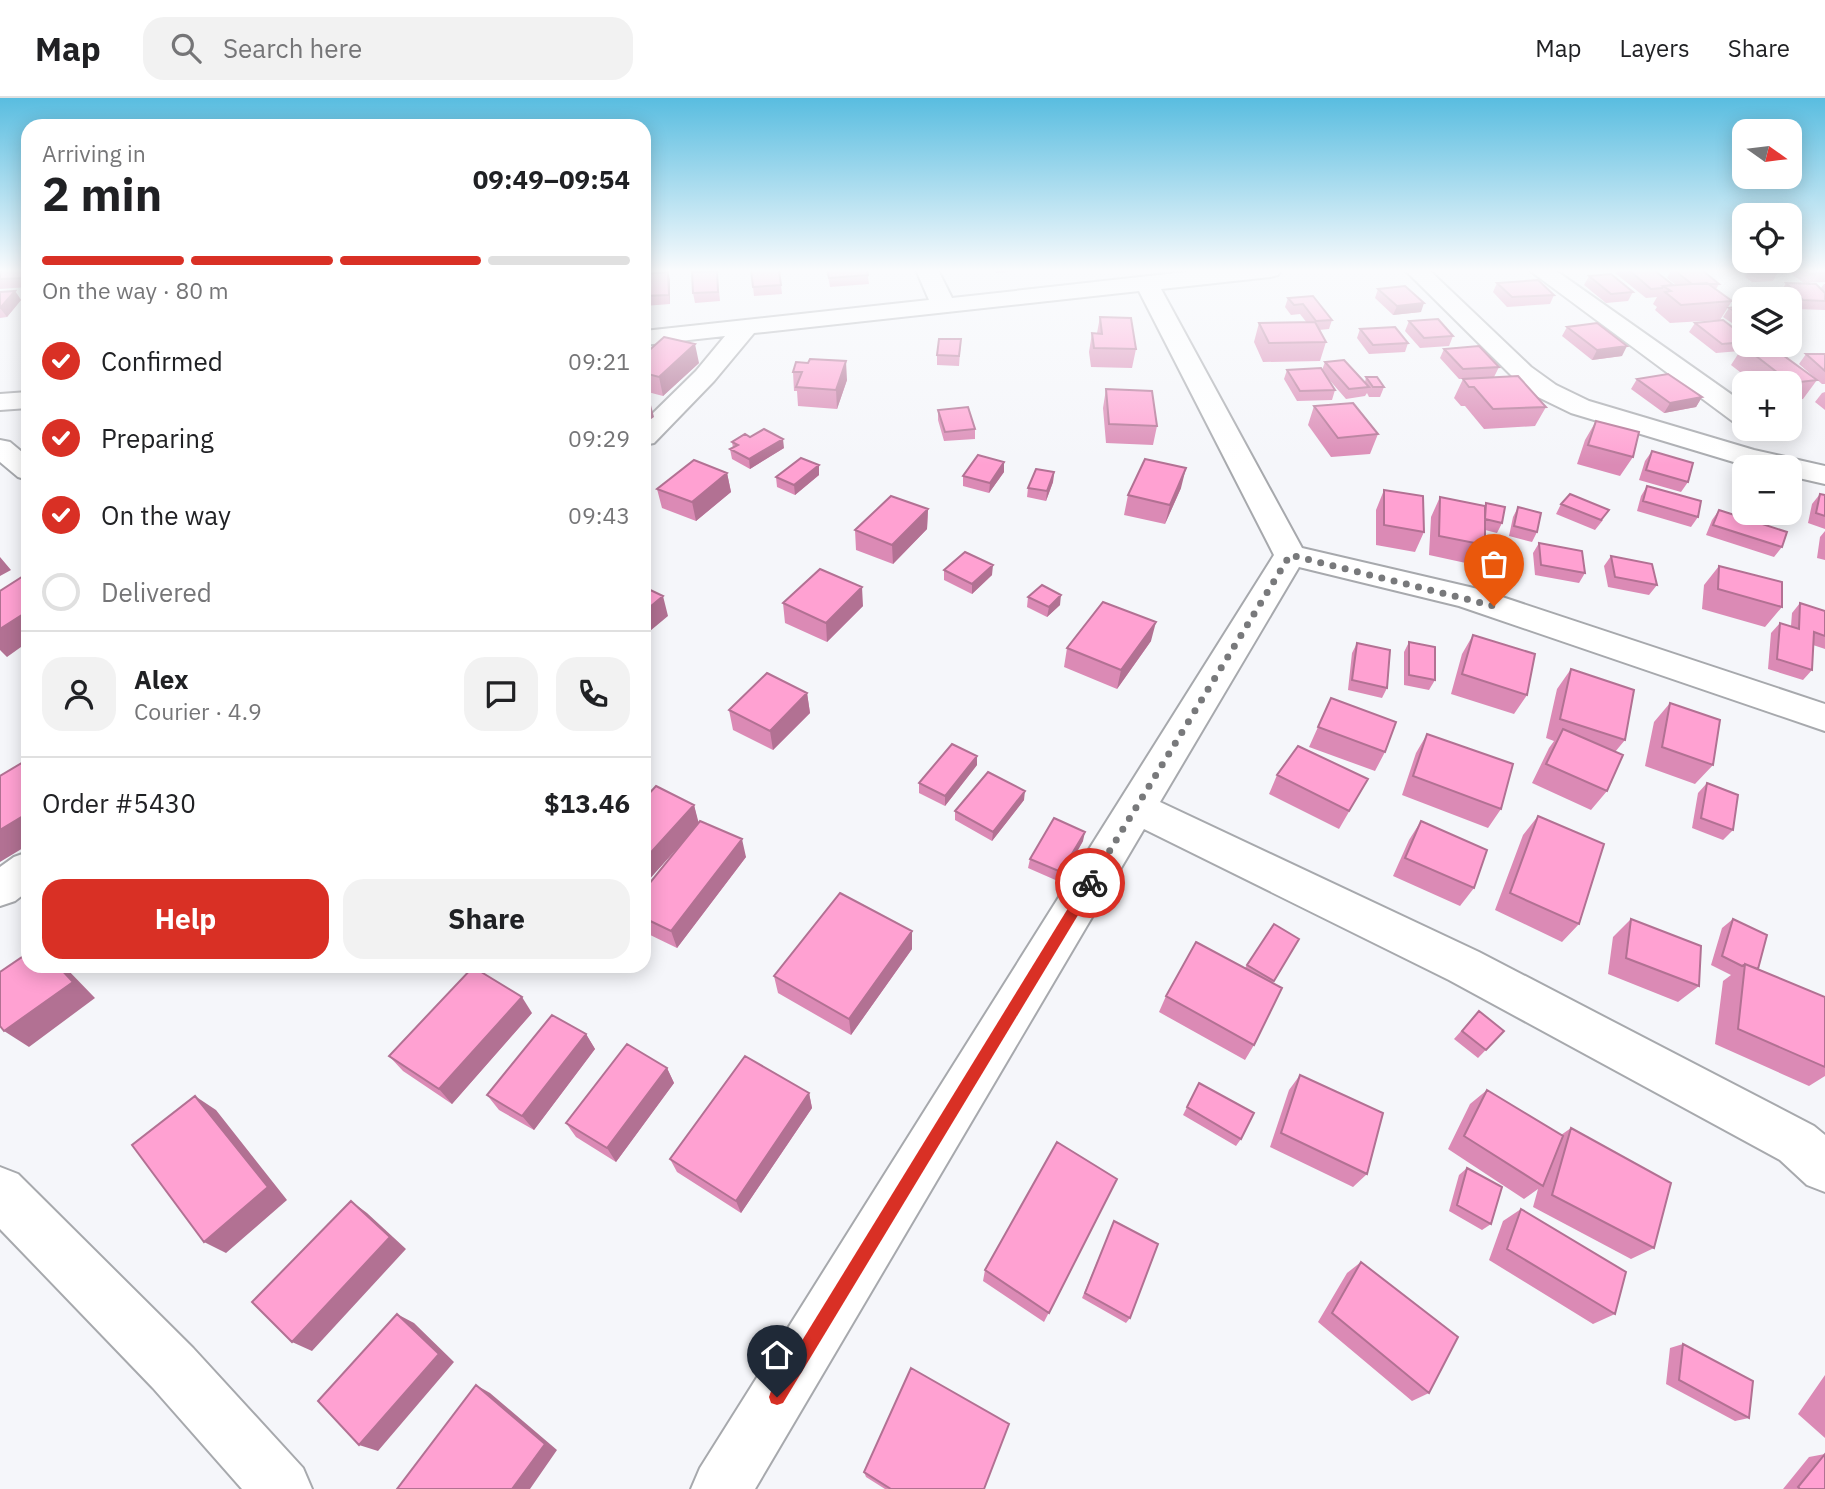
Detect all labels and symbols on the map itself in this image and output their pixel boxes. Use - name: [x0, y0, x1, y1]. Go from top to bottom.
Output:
- north arrow: [1732, 119, 1802, 189]
- pin: [1464, 534, 1524, 606]
- courier: [1055, 848, 1125, 918]
- pin: [747, 1325, 807, 1397]

